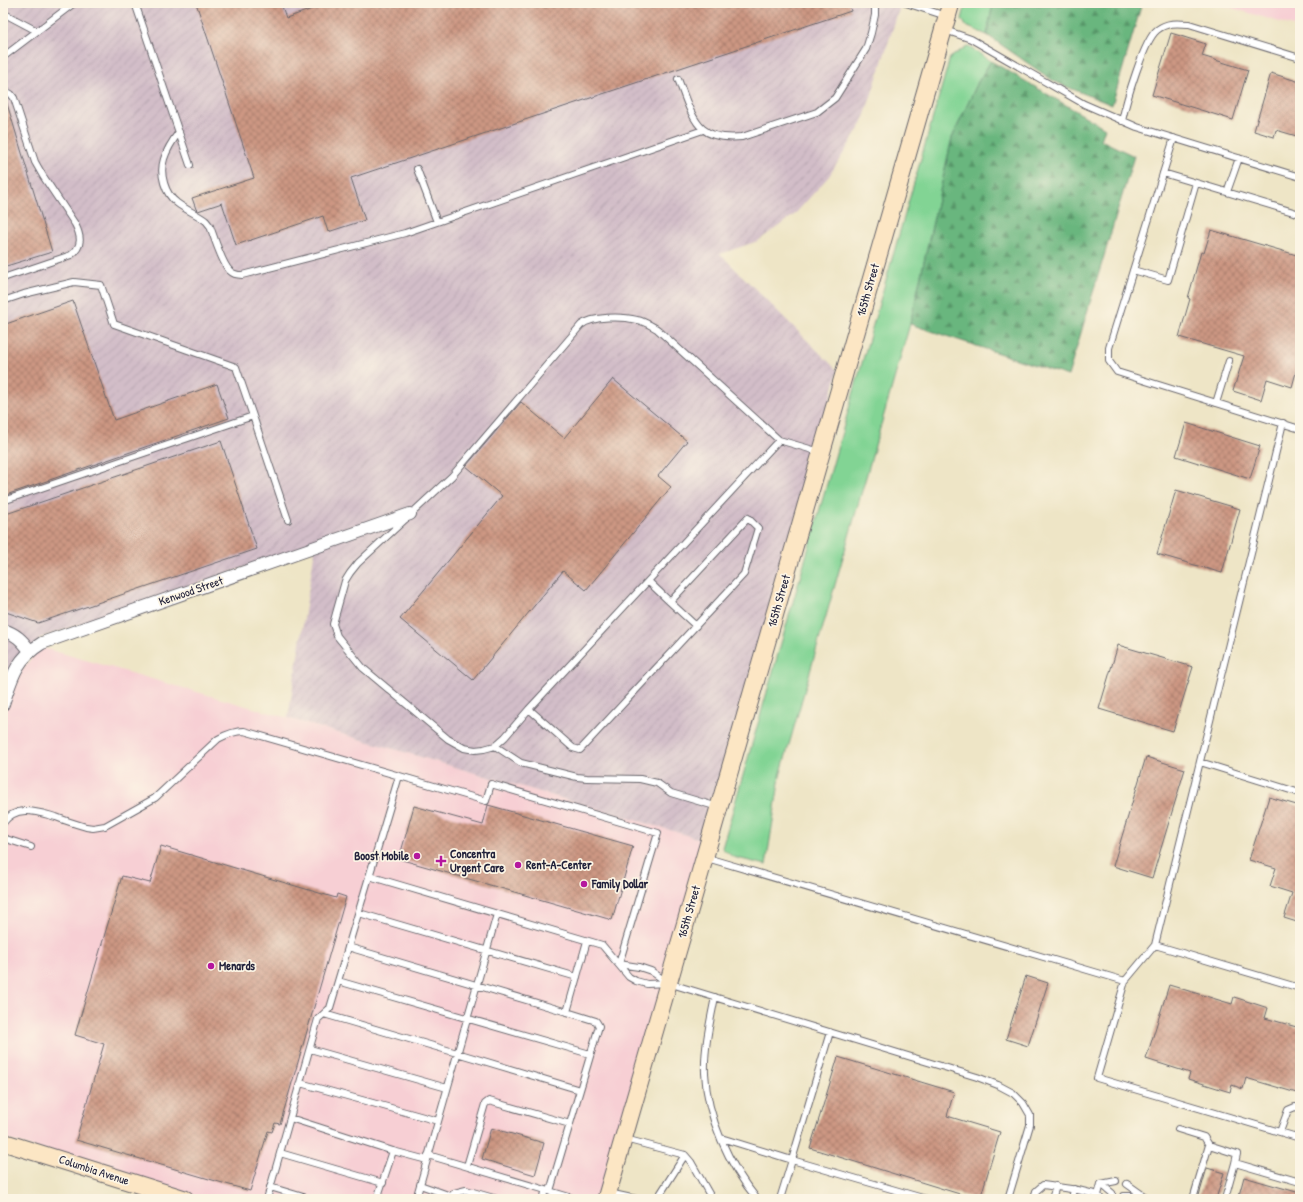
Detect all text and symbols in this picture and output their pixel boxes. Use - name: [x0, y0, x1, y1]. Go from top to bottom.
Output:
- street label: 165th Street: [852, 261, 883, 318]
- street label: Kenwood Street: [156, 571, 226, 609]
- street label: 165th Street: [763, 572, 794, 629]
- place label: Concentra Urgent Care: [450, 845, 505, 877]
- place label: Boost Mobile: [354, 847, 409, 864]
- marker: Boost Mobile: [412, 851, 422, 861]
- marker: Concentra Urgent Care: [435, 855, 447, 867]
- place label: Rent-A-Center: [526, 856, 592, 873]
- marker: Rent-A-Center: [513, 860, 523, 870]
- place label: Family Dollar: [591, 875, 648, 893]
- marker: Family Dollar: [579, 879, 589, 889]
- street label: 165th Street: [673, 883, 704, 940]
- place label: Menards: [219, 957, 255, 974]
- marker: Menards: [206, 961, 216, 971]
- street label: Columbia Avenue: [57, 1150, 132, 1189]

